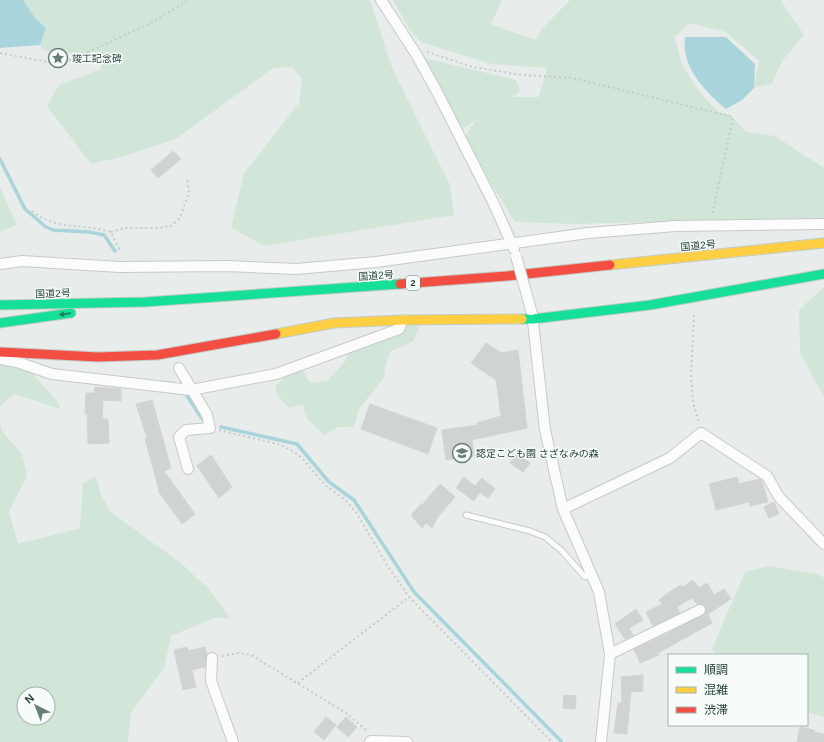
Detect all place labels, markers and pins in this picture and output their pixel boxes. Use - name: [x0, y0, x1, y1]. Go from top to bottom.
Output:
- place icon: 竣工記念碑: [47, 47, 69, 69]
- place label: 竣工記念碑: [72, 53, 122, 64]
- school or university icon: 認定こども園 さざなみの森: [451, 442, 473, 464]
- place label: 認定こども園 さざなみの森: [476, 448, 599, 459]

